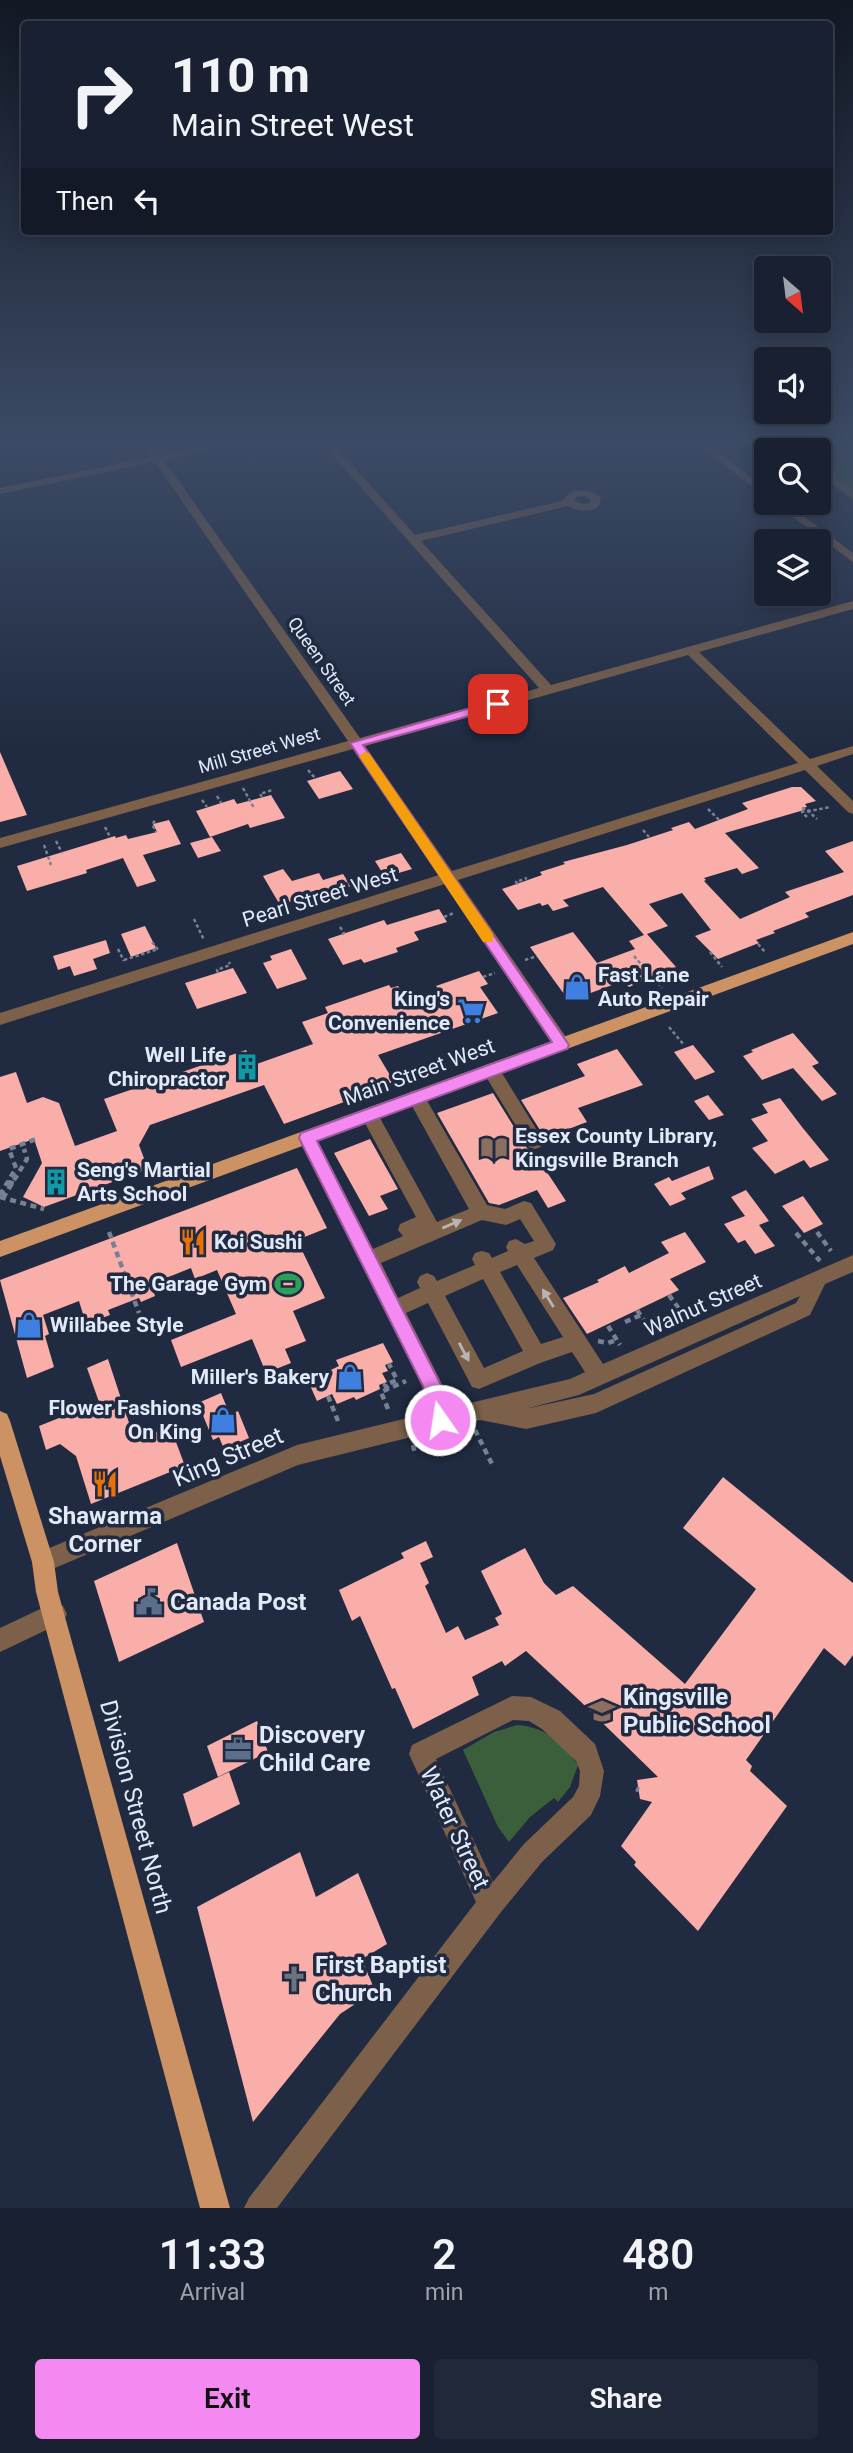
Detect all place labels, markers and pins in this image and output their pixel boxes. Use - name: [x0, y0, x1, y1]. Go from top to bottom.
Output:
- pin: [468, 674, 528, 734]
- place label: Fast Lane Auto Repair: [598, 963, 709, 1011]
- shop icon: Fast Lane Auto Repair: [562, 972, 592, 1002]
- place label: King's Convenience: [328, 987, 450, 1035]
- supermarket icon: King's Convenience: [456, 996, 486, 1026]
- place label: Well Life Chiropractor: [108, 1043, 226, 1091]
- building icon: Well Life Chiropractor: [232, 1052, 262, 1082]
- place label: Essex County Library, Kingsville Branch: [515, 1124, 717, 1172]
- library icon: Essex County Library, Kingsville Branch: [479, 1133, 509, 1163]
- place label: Seng's Martial Arts School: [77, 1158, 211, 1206]
- building icon: Seng's Martial Arts School: [41, 1167, 71, 1197]
- restaurant icon: Koi Sushi: [178, 1227, 208, 1257]
- place label: Koi Sushi: [214, 1230, 303, 1254]
- sports icon: The Garage Gym: [273, 1269, 303, 1299]
- place label: The Garage Gym: [110, 1272, 267, 1296]
- shop icon: Willabee Style: [14, 1310, 44, 1340]
- place label: Willabee Style: [50, 1313, 184, 1337]
- shop icon: Miller's Bakery: [335, 1362, 365, 1392]
- place label: Miller's Bakery: [191, 1365, 329, 1389]
- place label: Flower Fashions On King: [48, 1396, 202, 1444]
- shop icon: Flower Fashions On King: [208, 1405, 238, 1435]
- restaurant icon: Shawarma Corner: [90, 1469, 120, 1499]
- place label: Shawarma Corner: [48, 1502, 162, 1558]
- public building icon: Canada Post: [134, 1587, 164, 1617]
- place label: Canada Post: [170, 1588, 306, 1616]
- place label: Kingsville Public School: [623, 1683, 771, 1739]
- school or university icon: Kingsville Public School: [587, 1696, 617, 1726]
- place label: Discovery Child Care: [259, 1721, 370, 1777]
- office icon: Discovery Child Care: [223, 1734, 253, 1764]
- place label: First Baptist Church: [315, 1951, 446, 2007]
- church icon: First Baptist Church: [279, 1964, 309, 1994]

